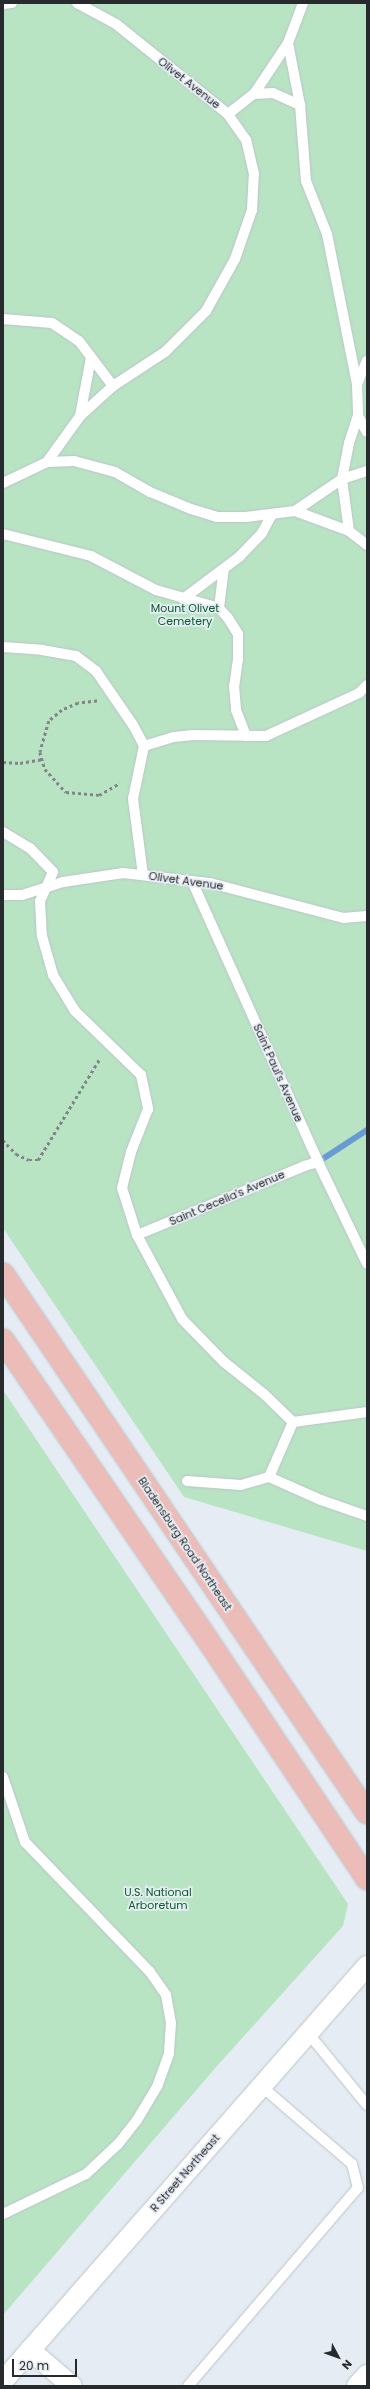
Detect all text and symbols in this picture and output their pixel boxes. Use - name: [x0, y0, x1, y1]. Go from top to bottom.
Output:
- street label: Olivet Avenue: [155, 55, 223, 111]
- park label: Mount Olivet Cemetery: [151, 602, 219, 628]
- street label: Olivet Avenue: [148, 869, 224, 893]
- street label: Saint Paul's Avenue: [250, 1022, 306, 1124]
- street label: Saint Cecelia's Avenue: [167, 1168, 287, 1228]
- street label: Bladensburg Road Northeast: [135, 1475, 235, 1613]
- park label: U.S. National Arboretum: [124, 1886, 192, 1912]
- street label: R Street Northeast: [148, 2131, 222, 2215]
- north arrow: [318, 2337, 358, 2377]
- scale bar: [14, 2351, 79, 2377]
- text: N: [338, 2356, 356, 2373]
- text: 20 m: [19, 2357, 49, 2374]

